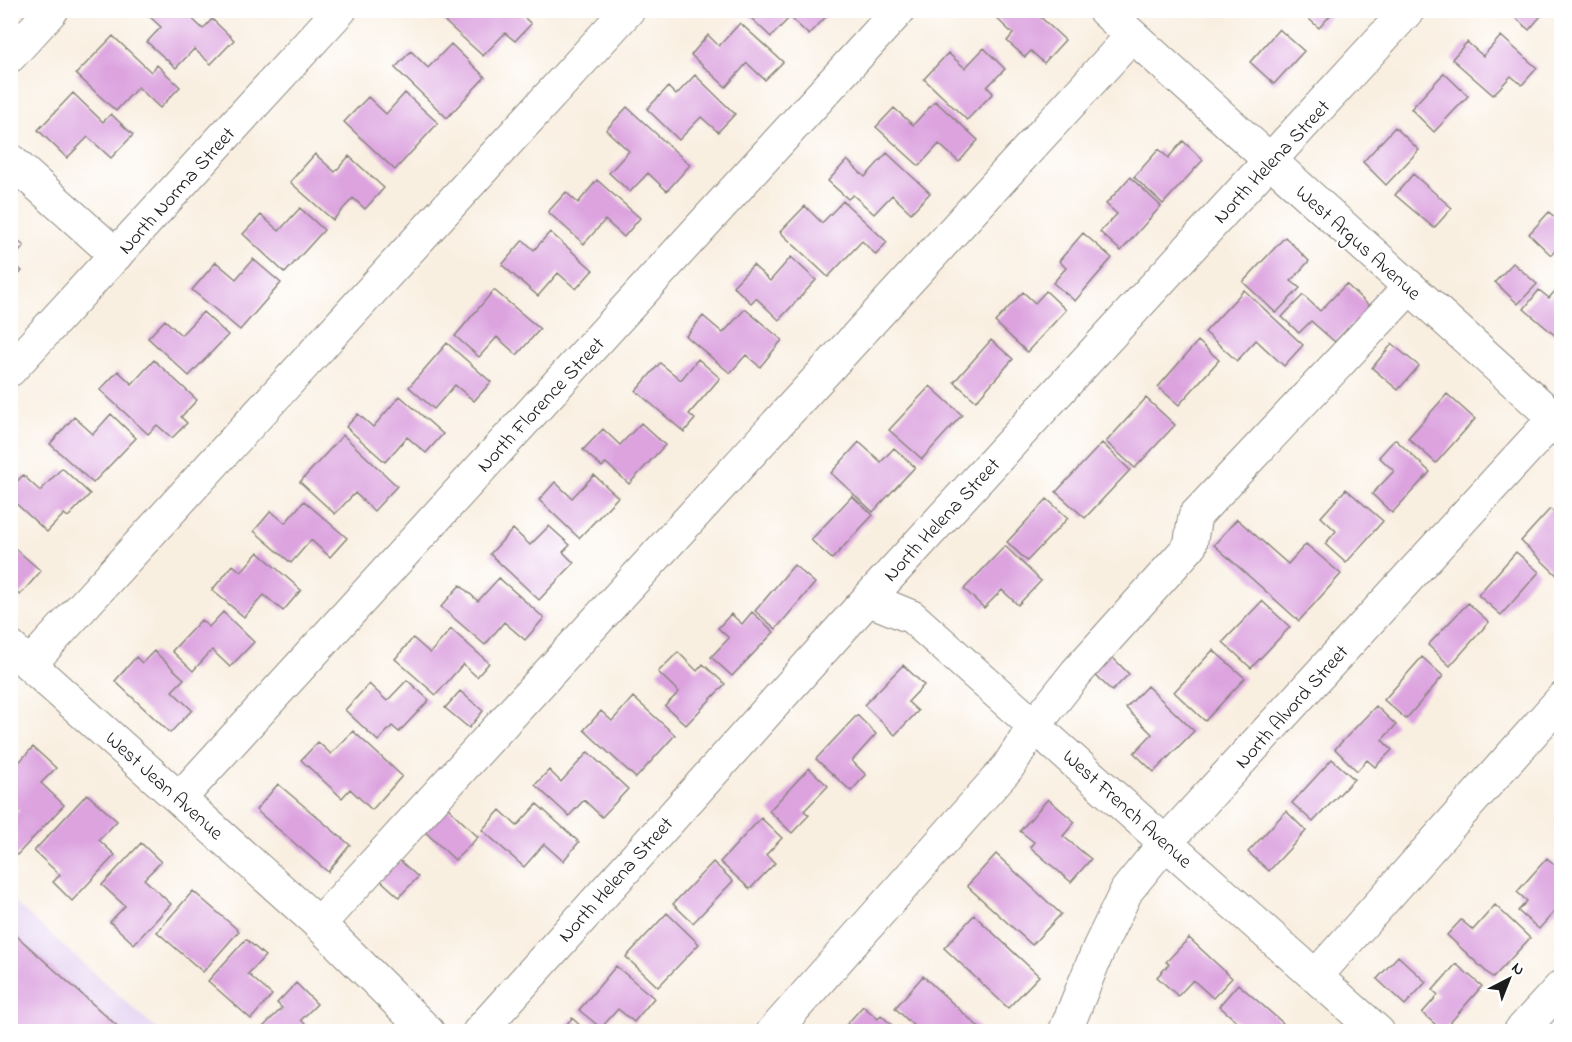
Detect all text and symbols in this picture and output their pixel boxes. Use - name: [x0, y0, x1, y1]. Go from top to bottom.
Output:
- street label: North Helena Street: [1208, 94, 1338, 231]
- street label: North Norma Street: [113, 121, 243, 262]
- street label: West Argus Avenue: [1287, 179, 1427, 309]
- street label: North Florence Street: [471, 331, 613, 480]
- street label: North Helena Street: [878, 452, 1008, 589]
- street label: North Alvord Street: [1229, 639, 1357, 776]
- street label: West Jean Avenue: [98, 726, 229, 848]
- street label: West French Avenue: [1055, 744, 1198, 876]
- street label: North Helena Street: [552, 811, 681, 950]
- north arrow: [1479, 949, 1539, 1009]
- text: N: [1506, 957, 1530, 982]

